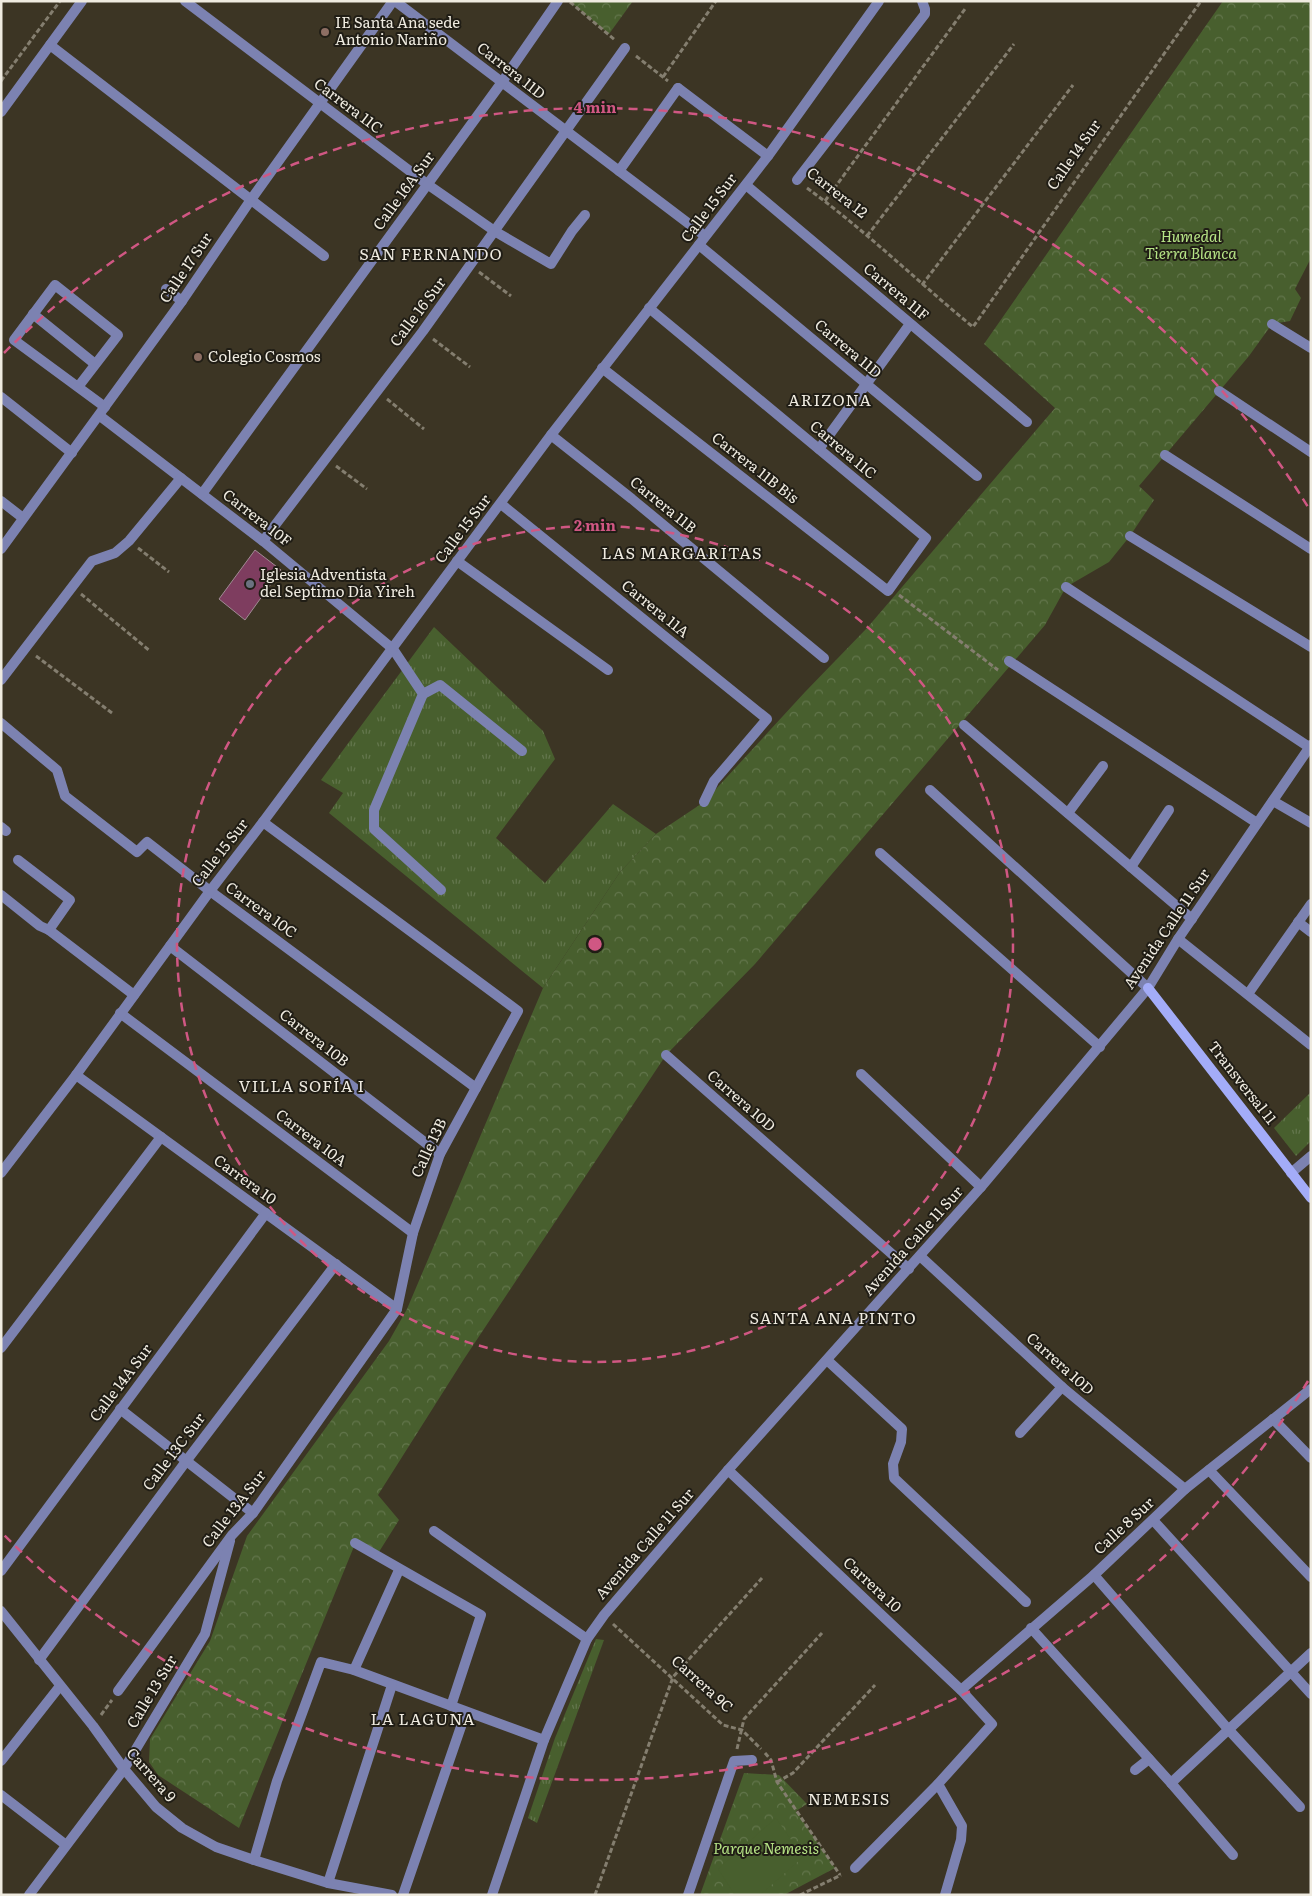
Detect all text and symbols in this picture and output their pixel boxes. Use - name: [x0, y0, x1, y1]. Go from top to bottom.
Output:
- place label: IE Santa Ana sede Antonio Nariño: [335, 10, 460, 50]
- marker: IE Santa Ana sede Antonio Nariño: [319, 26, 331, 38]
- street label: Carrera 11D: [473, 36, 551, 104]
- street label: Carrera 11C: [310, 71, 388, 138]
- text: 4 min: [574, 95, 617, 118]
- street label: Calle 14 Sur: [1040, 114, 1106, 194]
- street label: Calle 16A Sur: [366, 146, 439, 234]
- street label: Carrera 12: [803, 161, 874, 223]
- street label: Calle 15 Sur: [674, 168, 741, 246]
- park label: Humedal Tierra Blanca: [1145, 224, 1237, 264]
- street label: Calle 17 Sur: [153, 227, 217, 307]
- district label: SAN FERNANDO: [359, 241, 503, 265]
- street label: Carrera 11F: [859, 256, 935, 325]
- street label: Calle 16 Sur: [383, 272, 451, 351]
- street label: Carrera 11D: [810, 313, 888, 383]
- place label: Colegio Cosmos: [208, 344, 321, 367]
- marker: Colegio Cosmos: [192, 351, 204, 363]
- district label: ARIZONA: [788, 387, 872, 411]
- street label: Carrera 11C: [806, 414, 882, 484]
- street label: Carrera 11B Bis: [708, 425, 805, 508]
- street label: Carrera 11B: [626, 470, 702, 538]
- street label: Carrera 10F: [218, 482, 297, 551]
- street label: Calle 15 Sur: [428, 489, 495, 567]
- text: 2 min: [574, 513, 617, 536]
- district label: LAS MARGARITAS: [601, 540, 763, 564]
- place label: Iglesia Adventista del Septimo Día Yireh: [260, 562, 415, 602]
- street label: Carrera 11A: [617, 573, 695, 642]
- marker: Iglesia Adventista del Septimo Día Yireh: [244, 578, 256, 590]
- street label: Calle 15 Sur: [185, 813, 253, 891]
- street label: Avenida Calle 11 Sur: [1117, 863, 1215, 993]
- street label: Carrera 10C: [221, 875, 302, 943]
- centre of rings: [586, 935, 604, 953]
- street label: Carrera 10B: [275, 1002, 355, 1071]
- street label: Transversal 11: [1203, 1035, 1283, 1129]
- street label: Carrera 10D: [703, 1064, 781, 1136]
- district label: VILLA SOFÍA I: [239, 1073, 365, 1097]
- street label: Carrera 10A: [271, 1102, 352, 1171]
- street label: Calle 13B: [404, 1114, 451, 1181]
- street label: Carrera 10: [210, 1148, 282, 1210]
- street label: Avenida Calle 11 Sur: [856, 1180, 968, 1300]
- district label: SANTA ANA PINTO: [749, 1305, 917, 1329]
- street label: Carrera 10D: [1022, 1326, 1100, 1400]
- street label: Calle 14A Sur: [83, 1338, 157, 1426]
- street label: Calle 13C Sur: [136, 1407, 210, 1495]
- street label: Calle 13A Sur: [195, 1464, 270, 1552]
- street label: Avenida Calle 11 Sur: [589, 1482, 699, 1604]
- street label: Calle 8 Sur: [1087, 1491, 1159, 1559]
- street label: Carrera 10: [839, 1551, 908, 1617]
- street label: Carrera 9C: [667, 1649, 739, 1717]
- street label: Calle 13 Sur: [120, 1650, 182, 1732]
- district label: LA LAGUNA: [370, 1706, 476, 1730]
- street label: Carrera 9: [122, 1742, 183, 1807]
- district label: NEMESIS: [808, 1786, 890, 1810]
- park label: Parque Nemesis: [713, 1836, 819, 1859]

